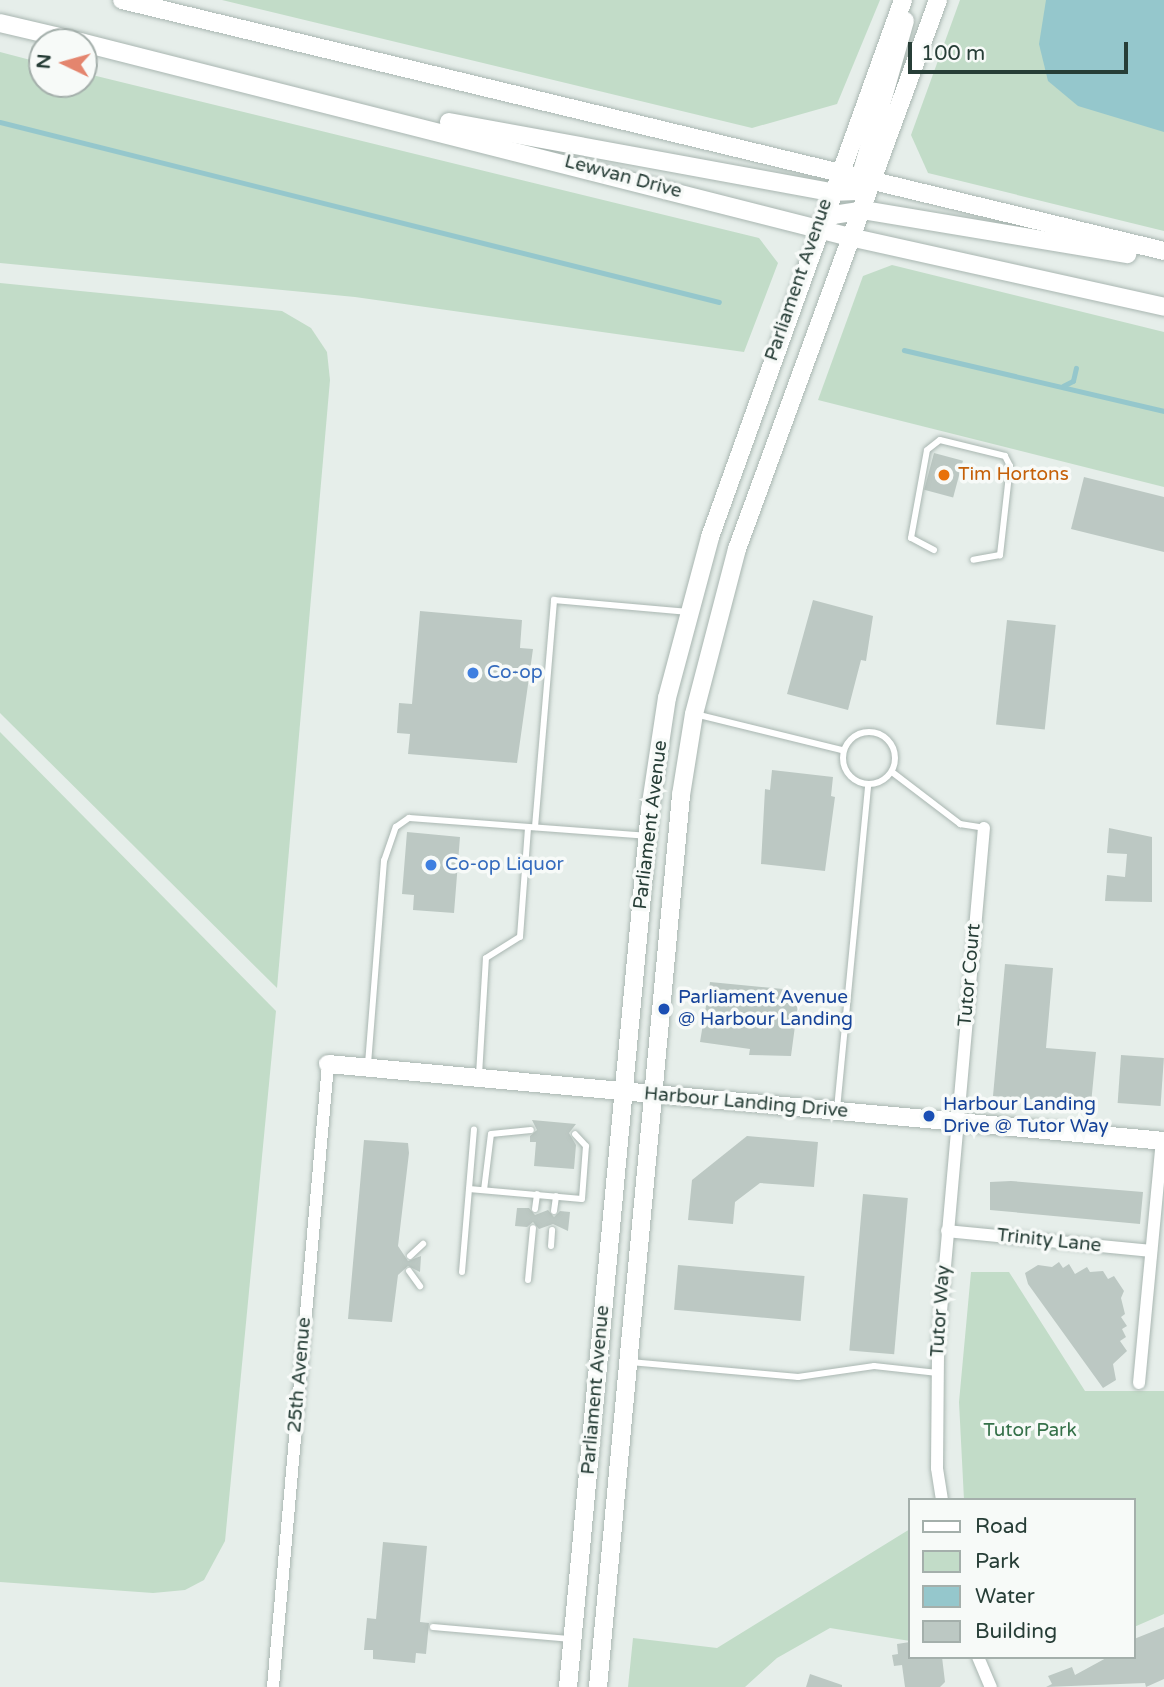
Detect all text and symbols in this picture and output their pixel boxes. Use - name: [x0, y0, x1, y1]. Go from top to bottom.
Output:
- north arrow: [28, 28, 98, 98]
- scale bar: [912, 28, 1132, 72]
- text: 100 m: [921, 41, 985, 66]
- text: N: [32, 53, 56, 70]
- street label: Lewvan Drive: [562, 150, 684, 204]
- street label: Parliament Avenue: [761, 196, 837, 364]
- place label: Tim Hortons: [958, 464, 1069, 486]
- marker: Tim Hortons: [936, 467, 952, 483]
- place label: Co-op: [487, 662, 543, 684]
- marker: Co-op: [465, 665, 481, 681]
- street label: Parliament Avenue: [629, 739, 673, 911]
- place label: Co-op Liquor: [445, 854, 564, 876]
- marker: Co-op Liquor: [423, 857, 439, 873]
- street label: Tutor Court: [954, 922, 986, 1028]
- place label: Parliament Avenue @ Harbour Landing: [678, 987, 853, 1031]
- marker: Parliament Avenue @ Harbour Landing: [656, 1001, 672, 1017]
- street label: Harbour Landing Drive: [643, 1083, 849, 1123]
- place label: Harbour Landing Drive @ Tutor Way: [943, 1094, 1109, 1138]
- marker: Harbour Landing Drive @ Tutor Way: [921, 1108, 937, 1124]
- street label: Trinity Lane: [996, 1224, 1102, 1258]
- street label: Tutor Way: [926, 1264, 956, 1358]
- street label: Parliament Avenue: [577, 1304, 615, 1476]
- street label: 25th Avenue: [284, 1316, 316, 1434]
- park label: Tutor Park: [983, 1420, 1077, 1442]
- legend: [908, 1498, 1136, 1659]
- text: Road: [975, 1514, 1028, 1539]
- text: Park: [975, 1549, 1020, 1574]
- text: Water: [975, 1584, 1035, 1609]
- text: Building: [975, 1619, 1057, 1644]

